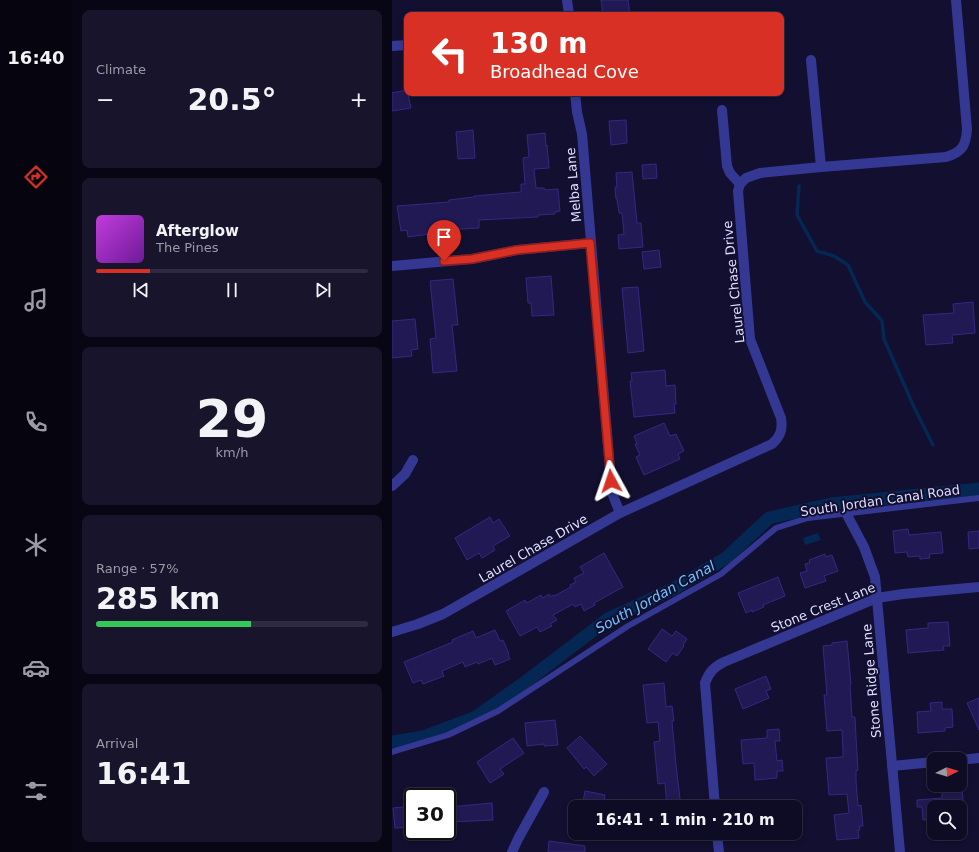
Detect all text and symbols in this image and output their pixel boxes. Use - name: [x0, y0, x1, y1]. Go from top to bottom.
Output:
- text: 130 m: [490, 27, 587, 60]
- icon: left: [424, 28, 476, 80]
- text: 16:40: [7, 47, 65, 68]
- text: Broadhead Cove: [490, 61, 639, 82]
- text: Climate: [96, 62, 146, 77]
- text: 20.5°: [187, 82, 277, 117]
- text: −: [96, 87, 114, 112]
- text: +: [350, 87, 368, 112]
- street label: Melba Lane: [563, 147, 584, 223]
- icon: directions: [22, 163, 50, 191]
- pin: [427, 220, 461, 261]
- street label: Laurel Chase Drive: [720, 220, 747, 344]
- text: Afterglow: [156, 222, 239, 240]
- icon: arrive: [433, 226, 455, 248]
- text: The Pines: [156, 240, 219, 255]
- icon: previous: [130, 279, 152, 301]
- icon: pause: [221, 279, 243, 301]
- icon: next: [312, 279, 334, 301]
- icon: music: [22, 286, 50, 314]
- text: 29: [196, 389, 268, 449]
- icon: phone: [22, 408, 50, 436]
- text: km/h: [216, 445, 248, 460]
- position arrow: [590, 460, 632, 502]
- street label: South Jordan Canal Road: [799, 482, 961, 519]
- street label: Laurel Chase Drive: [476, 511, 590, 586]
- icon: climate: [22, 531, 50, 559]
- water label: South Jordan Canal: [592, 557, 718, 636]
- text: Range · 57%: [96, 561, 179, 576]
- street label: Stone Crest Lane: [769, 580, 878, 635]
- text: 285 km: [96, 581, 220, 616]
- street label: Stone Ridge Lane: [859, 623, 884, 739]
- icon: car: [22, 654, 50, 682]
- text: Arrival: [96, 736, 138, 751]
- north arrow: [927, 752, 967, 792]
- map controls: [927, 752, 967, 840]
- text: 16:41: [96, 756, 192, 791]
- icon: filters: [22, 777, 50, 805]
- speed limit sign: 30: [404, 788, 456, 840]
- button: search: [927, 800, 967, 840]
- text: 16:41 · 1 min · 210 m: [595, 811, 775, 829]

